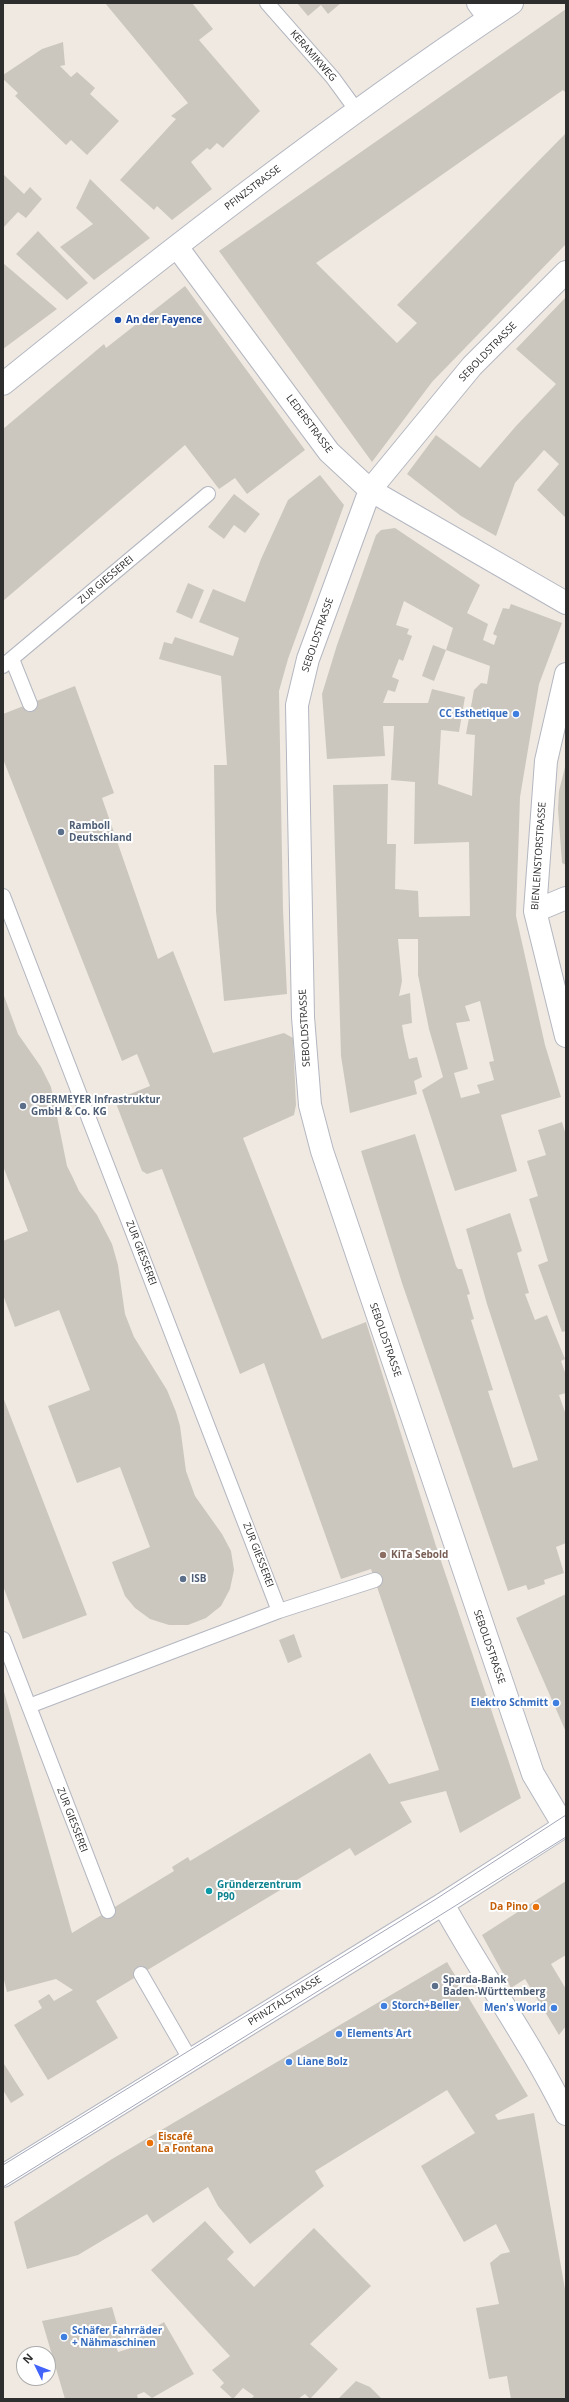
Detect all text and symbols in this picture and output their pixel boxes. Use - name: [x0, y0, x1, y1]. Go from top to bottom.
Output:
- street label: KERAMIKWEG: [287, 28, 339, 84]
- street label: PFINZSTRASSE: [223, 163, 283, 213]
- place label: An der Fayence: [126, 314, 202, 326]
- marker: An der Fayence: [113, 315, 123, 325]
- street label: SEBOLDSTRASSE: [457, 320, 519, 384]
- street label: LEDERSTRASSE: [283, 393, 335, 455]
- street label: ZUR GIESSEREI: [76, 553, 136, 607]
- street label: SEBOLDSTRASSE: [300, 596, 336, 674]
- place label: CC Esthetique: [439, 708, 508, 720]
- marker: CC Esthetique: [511, 709, 521, 719]
- street label: BIENLEINSTORSTRASSE: [529, 802, 549, 910]
- place label: Ramboll Deutschland: [69, 820, 132, 844]
- marker: Ramboll Deutschland: [56, 827, 66, 837]
- street label: SEBOLDSTRASSE: [297, 989, 313, 1067]
- place label: OBERMEYER Infrastruktur GmbH & Co. KG: [31, 1094, 160, 1118]
- marker: OBERMEYER Infrastruktur GmbH & Co. KG: [18, 1101, 28, 1111]
- street label: ZUR GIESSEREI: [123, 1219, 159, 1287]
- street label: SEBOLDSTRASSE: [367, 1301, 403, 1379]
- street label: ZUR GIESSEREI: [240, 1521, 276, 1589]
- place label: KiTa Sebold: [391, 1549, 448, 1561]
- marker: KiTa Sebold: [378, 1550, 388, 1560]
- place label: ISB: [191, 1573, 207, 1585]
- marker: ISB: [178, 1574, 188, 1584]
- street label: SEBOLDSTRASSE: [471, 1608, 507, 1686]
- place label: Elektro Schmitt: [471, 1697, 548, 1709]
- marker: Elektro Schmitt: [551, 1698, 561, 1708]
- street label: ZUR GIESSEREI: [54, 1786, 90, 1854]
- place label: Gründerzentrum P90: [217, 1879, 301, 1902]
- marker: Gründerzentrum P90: [204, 1886, 214, 1896]
- place label: Da Pino: [490, 1901, 528, 1913]
- marker: Da Pino: [531, 1902, 541, 1912]
- street label: PFINZTALSTRASSE: [246, 1974, 324, 2028]
- place label: Sparda-Bank Baden-Württemberg: [443, 1974, 545, 1998]
- marker: Sparda-Bank Baden-Württemberg: [430, 1981, 440, 1991]
- place label: Storch+Beller: [392, 2000, 459, 2012]
- marker: Storch+Beller: [379, 2001, 389, 2011]
- place label: Men's World: [484, 2002, 546, 2014]
- marker: Men's World: [549, 2003, 559, 2013]
- place label: Elements Art: [347, 2028, 412, 2040]
- marker: Elements Art: [334, 2029, 344, 2039]
- place label: Liane Bolz: [297, 2056, 348, 2068]
- marker: Liane Bolz: [284, 2057, 294, 2067]
- place label: Eiscafé La Fontana: [158, 2131, 214, 2154]
- marker: Eiscafé La Fontana: [145, 2138, 155, 2148]
- place label: Schäfer Fahrräder + Nähmaschinen: [72, 2325, 162, 2348]
- marker: Schäfer Fahrräder + Nähmaschinen: [59, 2332, 69, 2342]
- north arrow: [16, 2346, 56, 2386]
- text: N: [19, 2350, 36, 2367]

